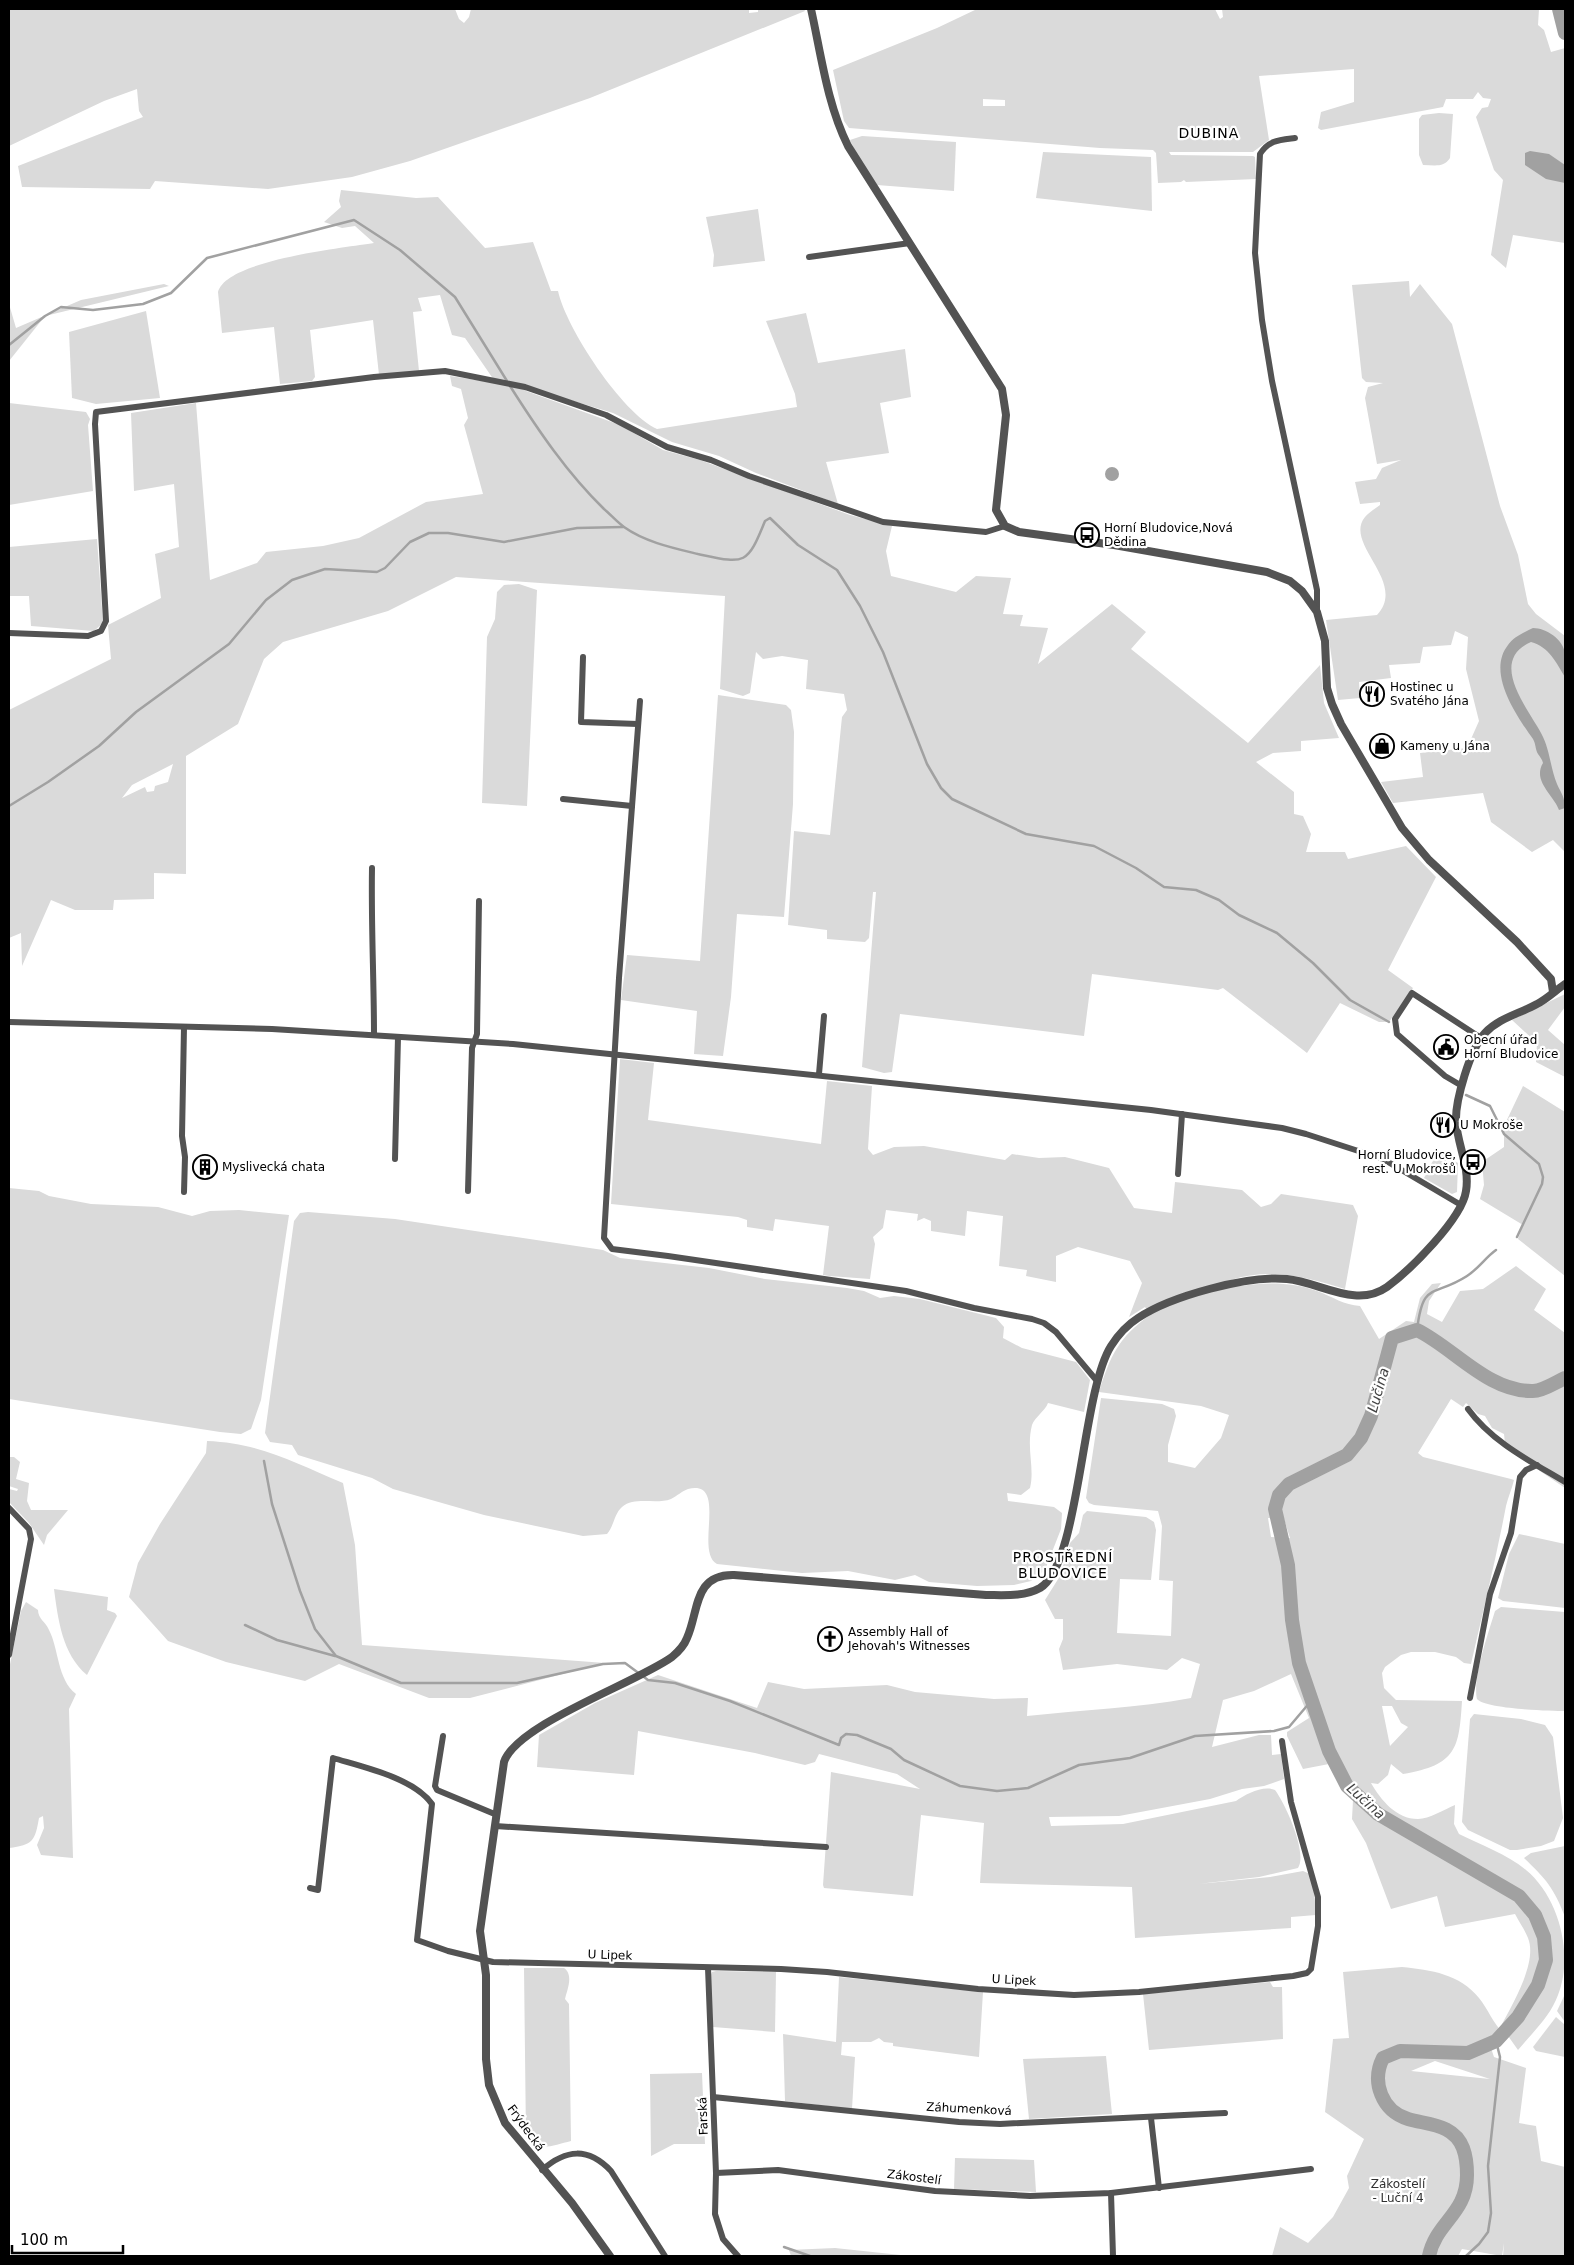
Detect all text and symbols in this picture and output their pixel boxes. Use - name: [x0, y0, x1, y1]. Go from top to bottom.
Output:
- district label: DUBINA: [1179, 125, 1239, 141]
- place label: Horní Bludovice,Nová Dědina: [1104, 521, 1233, 549]
- bus stop icon: Horní Bludovice,Nová Dědina: [1074, 522, 1100, 548]
- place label: Hostinec u Svatého Jána: [1390, 680, 1469, 708]
- restaurant icon: Hostinec u Svatého Jána: [1359, 681, 1385, 707]
- shop icon: Kameny u Jána: [1369, 733, 1395, 759]
- place label: Kameny u Jána: [1400, 739, 1490, 753]
- place label: Obecní úřad Horní Bludovice: [1464, 1033, 1558, 1061]
- public building icon: Obecní úřad Horní Bludovice: [1433, 1034, 1459, 1060]
- restaurant icon: U Mokroše: [1430, 1112, 1456, 1138]
- place label: U Mokroše: [1460, 1118, 1523, 1132]
- place label: Horní Bludovice, rest. U Mokrošů: [1358, 1148, 1456, 1176]
- bus stop icon: Horní Bludovice, rest. U Mokrošů: [1460, 1149, 1486, 1175]
- building icon: Myslivecká chata: [192, 1154, 218, 1180]
- place label: Myslivecká chata: [222, 1160, 325, 1174]
- water label: Lučina: [1364, 1366, 1392, 1414]
- district label: PROSTŘEDNÍ BLUDOVICE: [1013, 1549, 1113, 1581]
- place label: Assembly Hall of Jehovah's Witnesses: [847, 1625, 970, 1653]
- church icon: Assembly Hall of Jehovah's Witnesses: [817, 1626, 843, 1652]
- water label: Lučina: [1344, 1780, 1388, 1822]
- street label: U Lipek: [587, 1947, 633, 1963]
- street label: U Lipek: [991, 1972, 1037, 1988]
- street label: Farská: [695, 2097, 711, 2135]
- street label: Záhumenková: [926, 2100, 1012, 2118]
- street label: Frýdecká: [505, 2102, 547, 2154]
- street label: Zákostelí: [886, 2167, 943, 2187]
- park label: Zákostelí - Luční 4: [1371, 2177, 1426, 2205]
- scale bar: [12, 2222, 124, 2254]
- text: 100 m: [20, 2231, 68, 2249]

